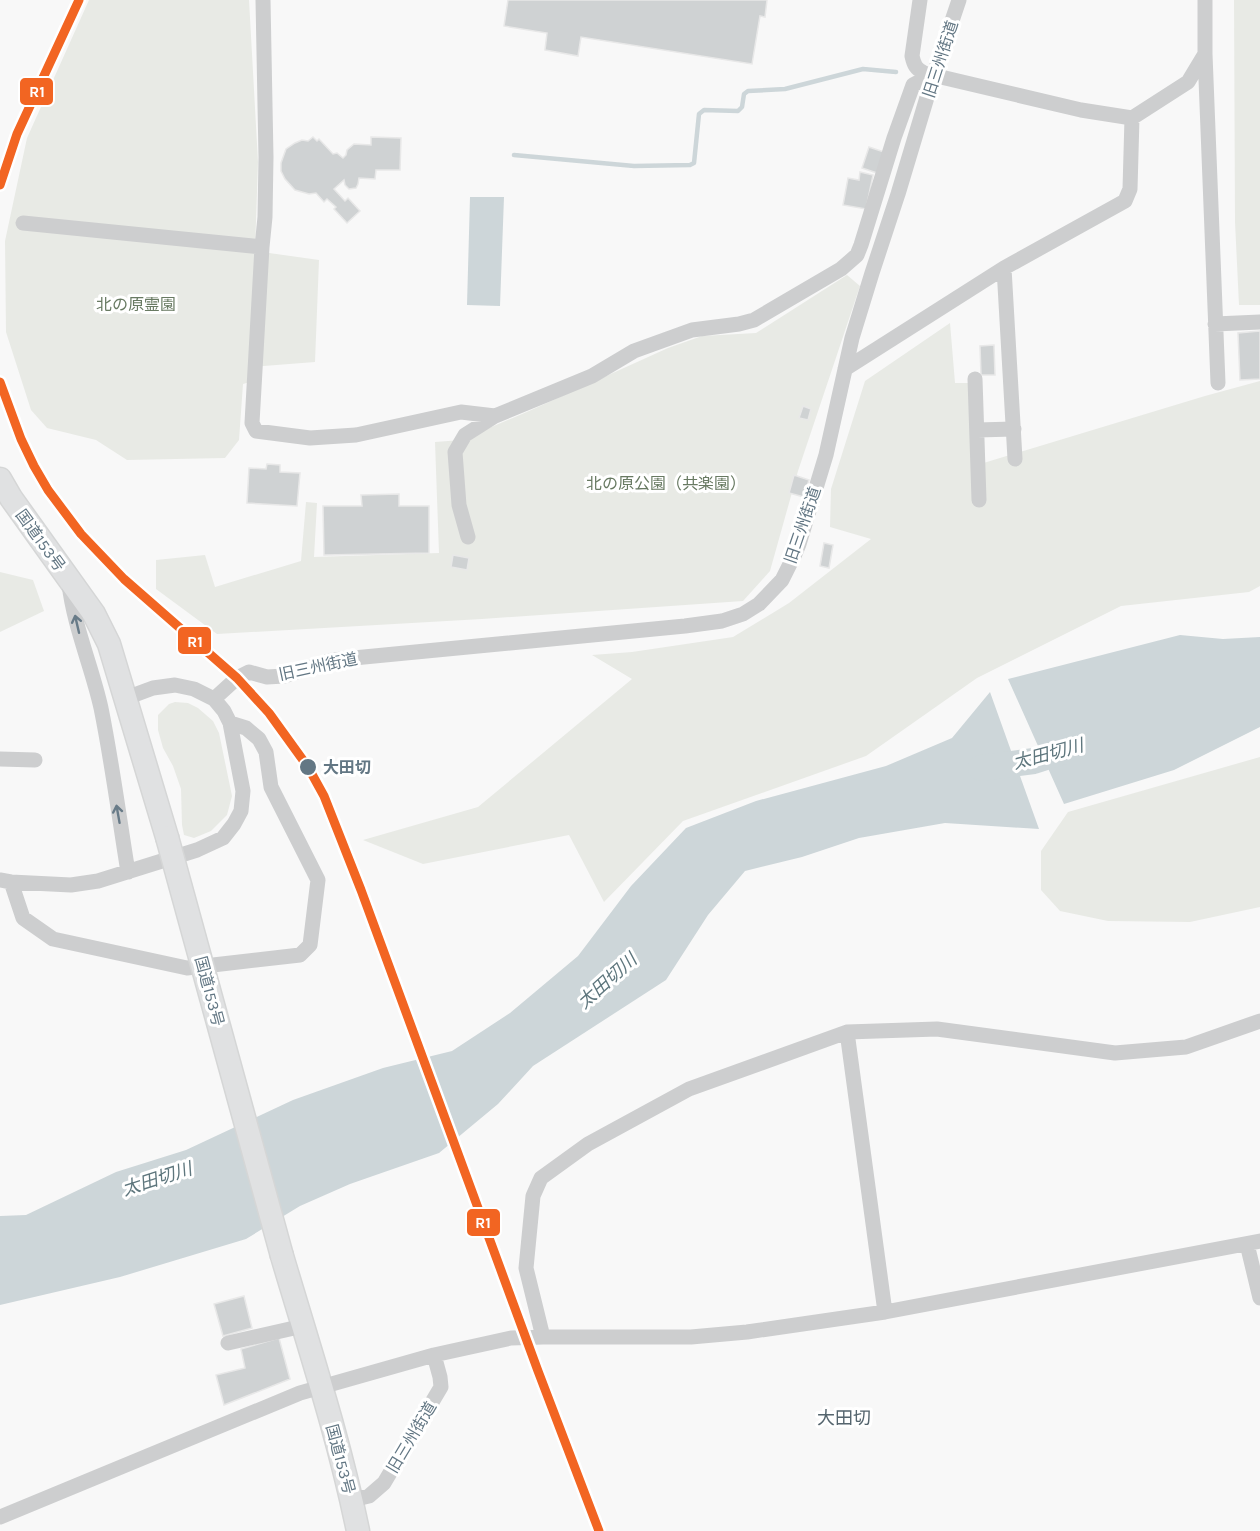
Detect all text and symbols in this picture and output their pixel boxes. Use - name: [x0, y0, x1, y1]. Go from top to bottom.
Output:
- street label: 旧三州街道: [919, 18, 962, 100]
- line badge: R1: [19, 77, 54, 106]
- text: R1: [29, 82, 45, 101]
- park label: 北の原霊園: [96, 295, 176, 314]
- park label: 北の原公園（共楽園）: [586, 474, 746, 493]
- street label: 旧三州街道: [780, 484, 824, 566]
- street label: 国道153号: [12, 506, 69, 575]
- one-way arrow: [71, 614, 83, 633]
- line badge: R1: [177, 626, 212, 655]
- text: R1: [187, 632, 203, 651]
- street label: 旧三州街道: [277, 649, 359, 684]
- water label: 太田切川: [1010, 734, 1088, 774]
- marker: 大田切: [298, 757, 318, 777]
- place label: 大田切: [323, 758, 371, 777]
- one-way arrow: [113, 804, 124, 824]
- water label: 太田切川: [573, 947, 643, 1013]
- street label: 国道153号: [191, 954, 228, 1028]
- water label: 太田切川: [119, 1157, 197, 1201]
- line badge: R1: [466, 1208, 501, 1237]
- text: R1: [475, 1213, 491, 1232]
- street label: 旧三州街道: [383, 1398, 440, 1476]
- district label: 大田切: [817, 1407, 871, 1429]
- street label: 国道153号: [322, 1422, 359, 1496]

